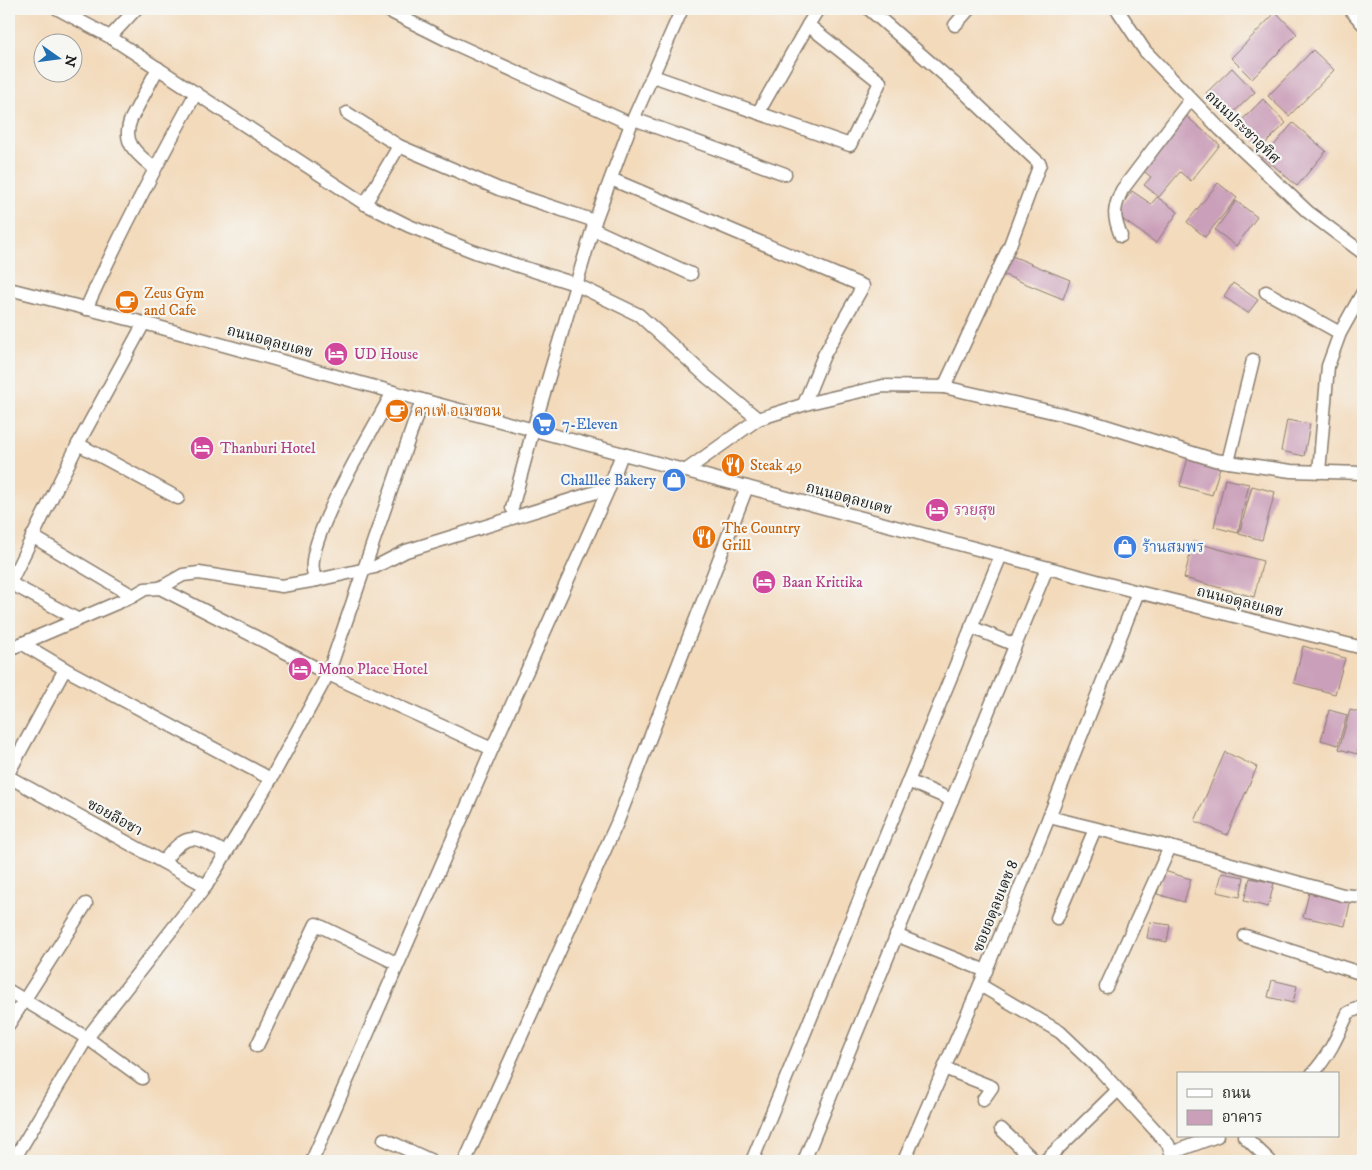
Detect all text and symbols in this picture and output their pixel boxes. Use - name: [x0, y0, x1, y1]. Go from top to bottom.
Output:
- north arrow: [32, 32, 82, 82]
- text: N: [59, 53, 80, 69]
- street label: ถนนประชาอุทิศ: [1200, 87, 1284, 169]
- place label: Zeus Gym and Cafe: [144, 284, 204, 320]
- cafe icon: Zeus Gym and Cafe: [114, 289, 140, 315]
- street label: ถนนอดุลยเดช: [224, 321, 315, 363]
- hotel icon: UD House: [323, 341, 349, 367]
- place label: UD House: [354, 345, 418, 364]
- cafe icon: คาเฟ่ อเมซอน: [384, 398, 410, 424]
- place label: คาเฟ่ อเมซอน: [414, 402, 502, 421]
- supermarket icon: 7-Eleven: [531, 411, 557, 437]
- place label: 7-Eleven: [562, 415, 618, 434]
- hotel icon: Thanburi Hotel: [189, 435, 215, 461]
- place label: Thanburi Hotel: [220, 439, 316, 458]
- restaurant icon: Steak 49: [720, 452, 746, 478]
- place label: Steak 49: [750, 456, 802, 475]
- shop icon: Challlee Bakery: [661, 467, 687, 493]
- place label: Challlee Bakery: [561, 471, 657, 490]
- street label: ถนนอดุลยเดช: [803, 478, 894, 520]
- hotel icon: รวยสุข: [924, 497, 950, 523]
- place label: รวยสุข: [954, 501, 996, 521]
- place label: The Country Grill: [722, 519, 801, 555]
- restaurant icon: The Country Grill: [691, 524, 717, 550]
- shop icon: ร้านสมพร: [1112, 534, 1138, 560]
- place label: ร้านสมพร: [1142, 538, 1204, 557]
- hotel icon: Baan Krittika: [751, 569, 777, 595]
- place label: Baan Krittika: [782, 573, 863, 592]
- street label: ถนนอดุลยเดช: [1194, 582, 1285, 622]
- hotel icon: Mono Place Hotel: [287, 656, 313, 682]
- place label: Mono Place Hotel: [318, 660, 428, 679]
- street label: ซอยลือชา: [84, 794, 146, 840]
- street label: ซอยอดุลยเดช 8: [968, 858, 1023, 955]
- legend: [1177, 1072, 1340, 1138]
- text: ถนน: [1222, 1084, 1251, 1103]
- text: อาคาร: [1222, 1108, 1262, 1127]

